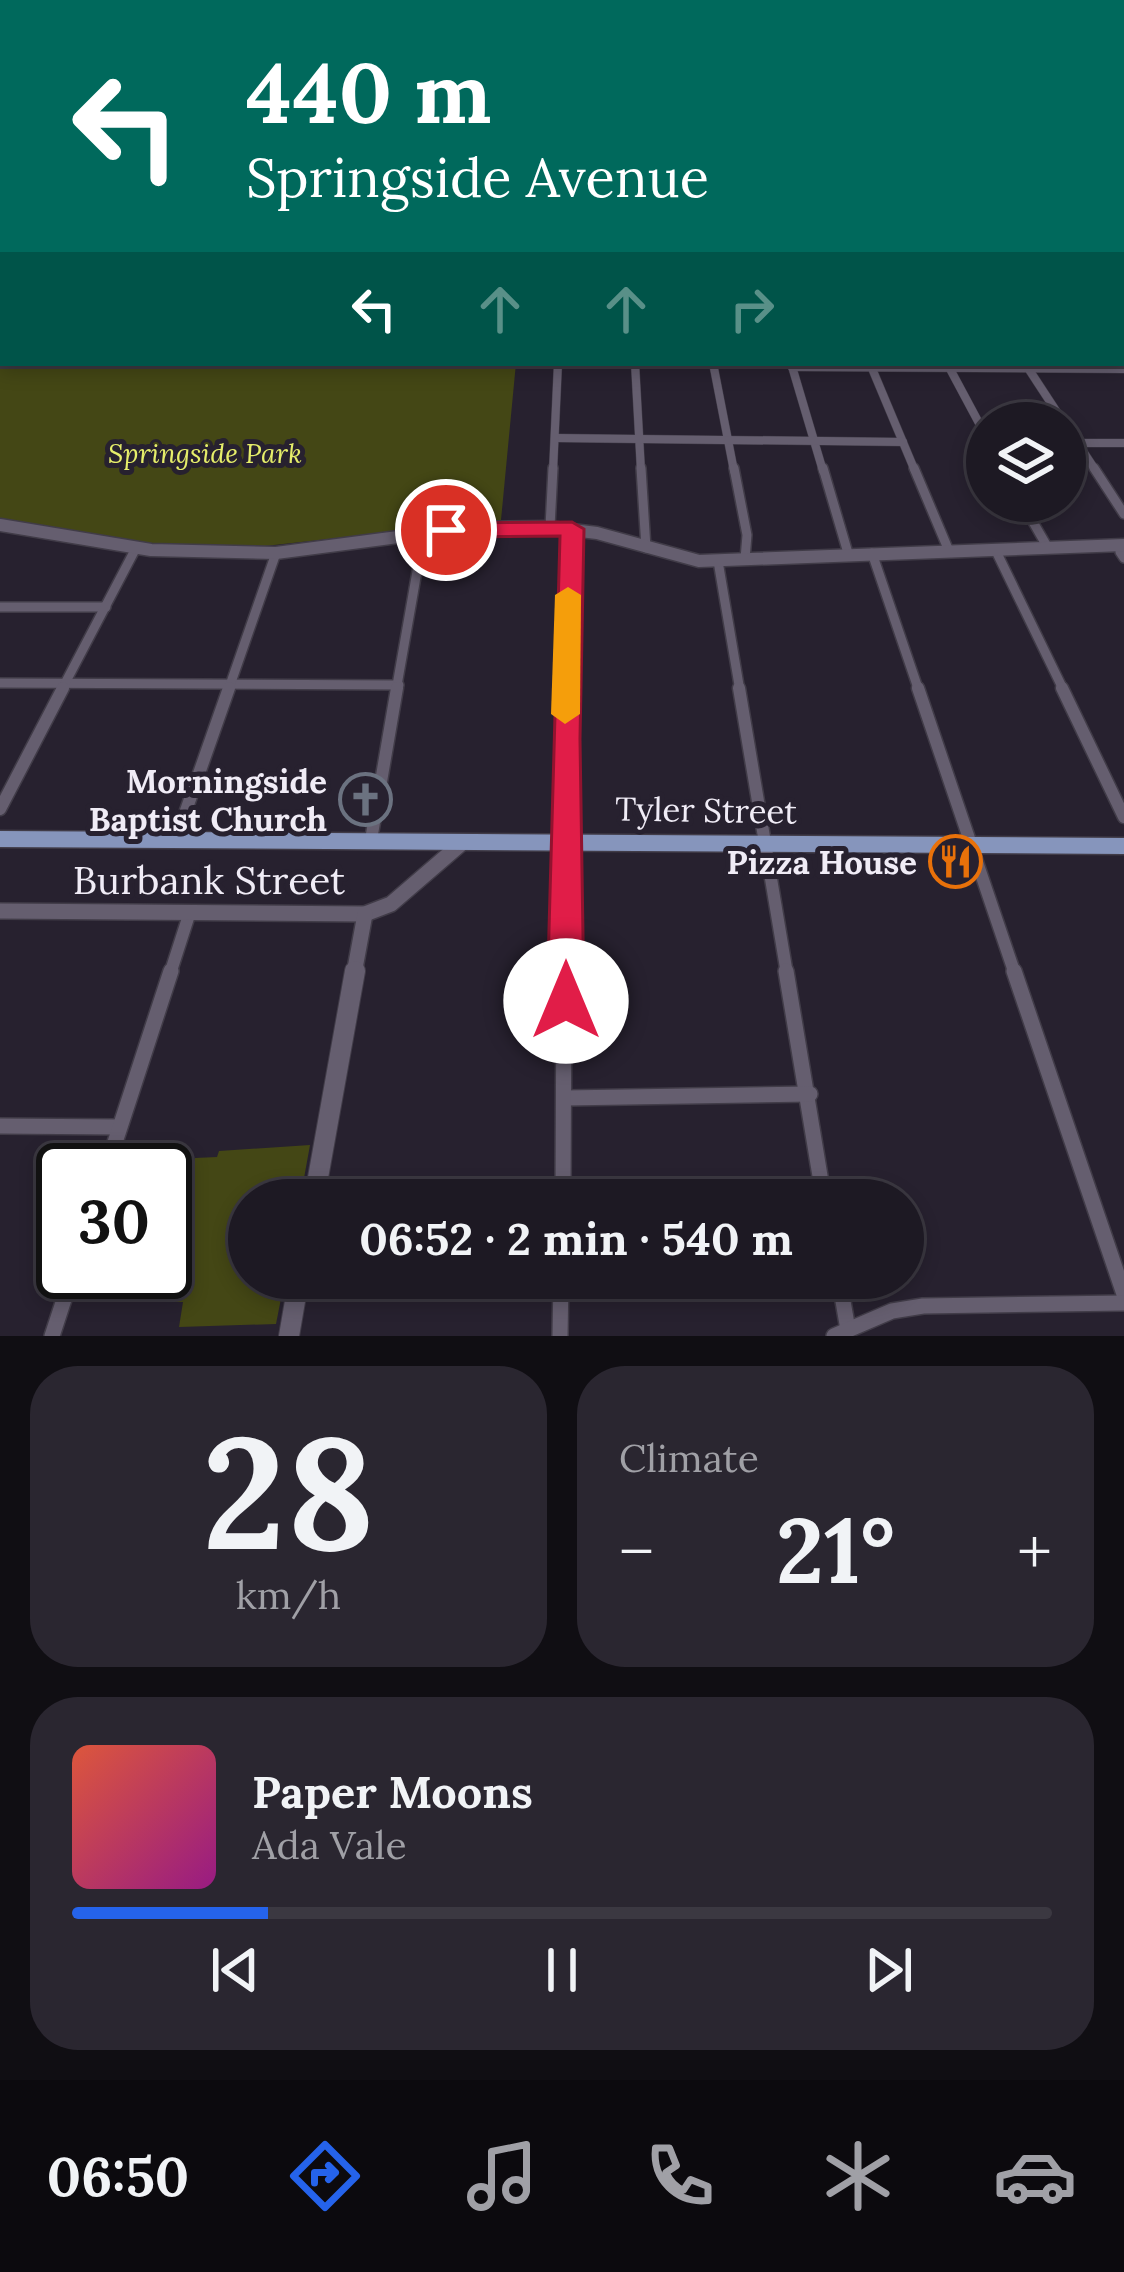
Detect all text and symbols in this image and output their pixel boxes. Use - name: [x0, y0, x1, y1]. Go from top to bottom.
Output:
- text: 440 m: [246, 38, 492, 146]
- icon: left: [48, 48, 204, 204]
- text: Springside Avenue: [246, 143, 709, 212]
- icon: left: [341, 276, 407, 342]
- icon: ahead: [467, 276, 533, 342]
- icon: ahead: [593, 276, 659, 342]
- icon: right: [719, 276, 785, 342]
- map controls: [966, 402, 1086, 522]
- button: layers: [966, 402, 1086, 522]
- park label: Springside Park: [108, 436, 302, 470]
- pin: [395, 479, 497, 581]
- icon: arrive: [413, 497, 479, 563]
- place label: Morningside Baptist Church: [89, 760, 327, 840]
- church icon: Morningside Baptist Church: [338, 772, 394, 828]
- street label: Tyler Street: [615, 787, 797, 833]
- restaurant icon: Pizza House: [928, 834, 984, 890]
- place label: Pizza House: [727, 841, 917, 883]
- street label: Burbank Street: [73, 855, 345, 905]
- position arrow: [503, 938, 629, 1064]
- speed limit sign: 30: [36, 1143, 192, 1299]
- text: 06:52 · 2 min · 540 m: [359, 1210, 793, 1267]
- text: 28: [202, 1392, 375, 1592]
- text: Climate: [619, 1433, 759, 1483]
- text: 21°: [776, 1492, 895, 1608]
- text: −: [619, 1509, 654, 1593]
- text: +: [1017, 1509, 1052, 1593]
- text: km/h: [236, 1570, 341, 1620]
- text: Paper Moons: [252, 1763, 533, 1820]
- text: Ada Vale: [252, 1820, 407, 1870]
- icon: previous: [202, 1937, 268, 2003]
- icon: pause: [529, 1937, 595, 2003]
- icon: next: [856, 1937, 922, 2003]
- icon: directions: [283, 2134, 367, 2218]
- icon: music: [460, 2134, 544, 2218]
- icon: phone: [638, 2134, 722, 2218]
- icon: climate: [816, 2134, 900, 2218]
- icon: car: [993, 2134, 1077, 2218]
- text: 06:50: [47, 2142, 189, 2211]

